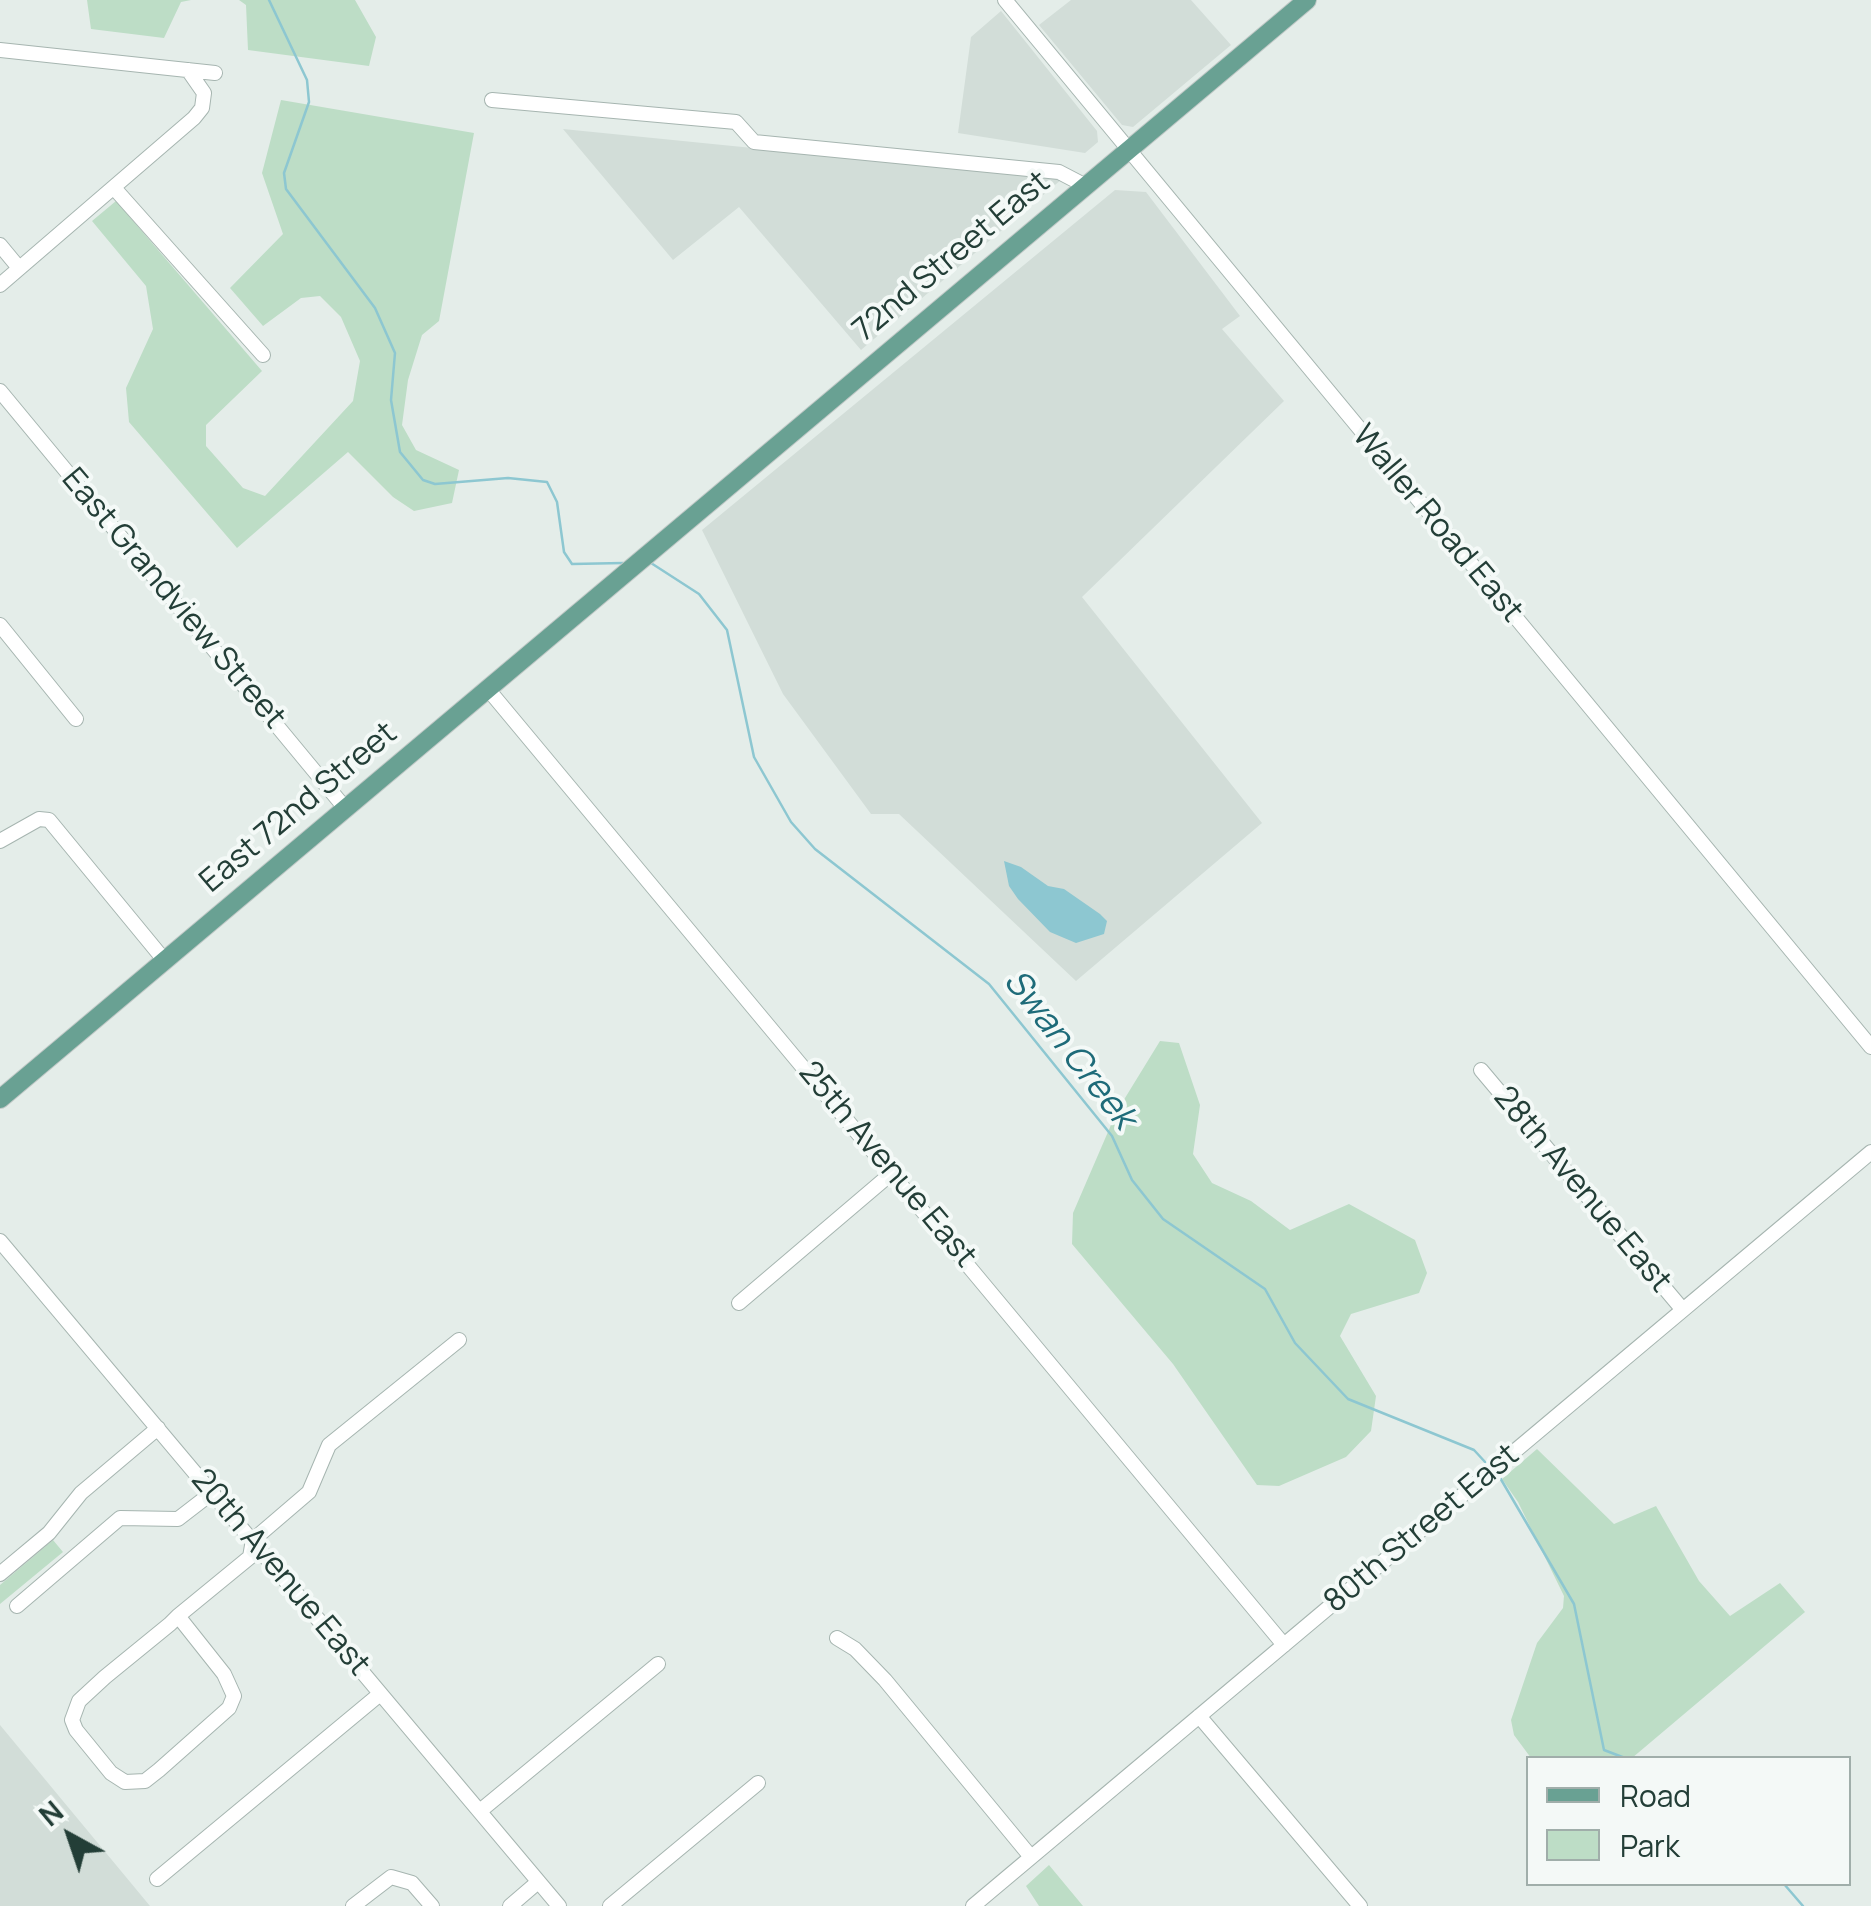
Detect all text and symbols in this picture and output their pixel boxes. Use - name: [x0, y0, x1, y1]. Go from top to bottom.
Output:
- street label: 72nd Street East: [846, 164, 1058, 350]
- street label: Waller Road East: [1343, 418, 1531, 630]
- street label: East Grandview Street: [53, 461, 293, 737]
- street label: East 72nd Street: [193, 715, 405, 901]
- water label: Swan Creek: [994, 962, 1144, 1138]
- street label: 25th Avenue East: [790, 1054, 984, 1276]
- street label: 28th Avenue East: [1485, 1079, 1679, 1301]
- street label: 80th Street East: [1317, 1436, 1527, 1622]
- street label: 20th Avenue East: [183, 1462, 377, 1684]
- legend: [1526, 1756, 1851, 1886]
- text: Road: [1620, 1775, 1691, 1816]
- north arrow: [20, 1786, 120, 1886]
- text: N: [31, 1792, 71, 1834]
- text: Park: [1620, 1825, 1680, 1866]

